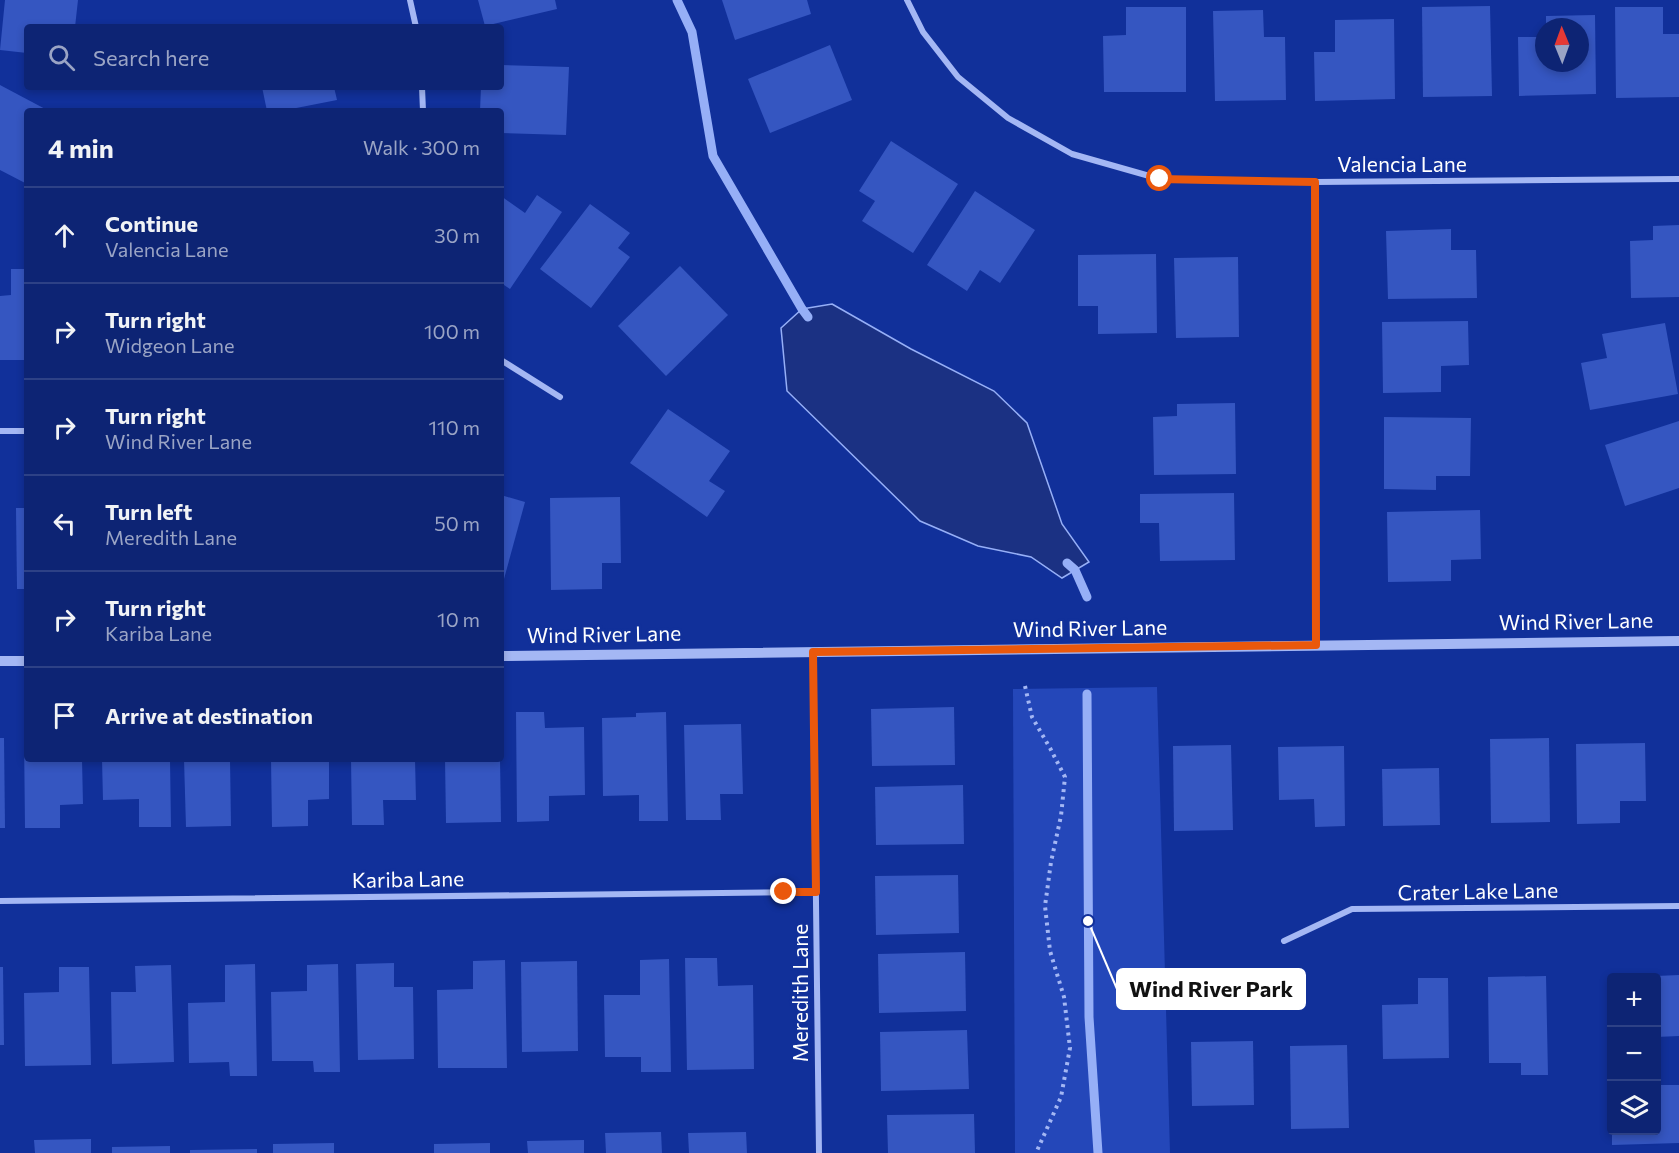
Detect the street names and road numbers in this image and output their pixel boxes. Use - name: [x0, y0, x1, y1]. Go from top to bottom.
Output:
- street label: Valencia Lane: [1337, 151, 1467, 176]
- street label: Wind River Lane: [1499, 607, 1653, 634]
- street label: Wind River Lane: [1013, 614, 1167, 641]
- street label: Wind River Lane: [527, 620, 681, 647]
- street label: Kariba Lane: [352, 865, 464, 892]
- street label: Crater Lake Lane: [1397, 877, 1558, 904]
- street label: Meredith Lane: [787, 924, 812, 1062]

